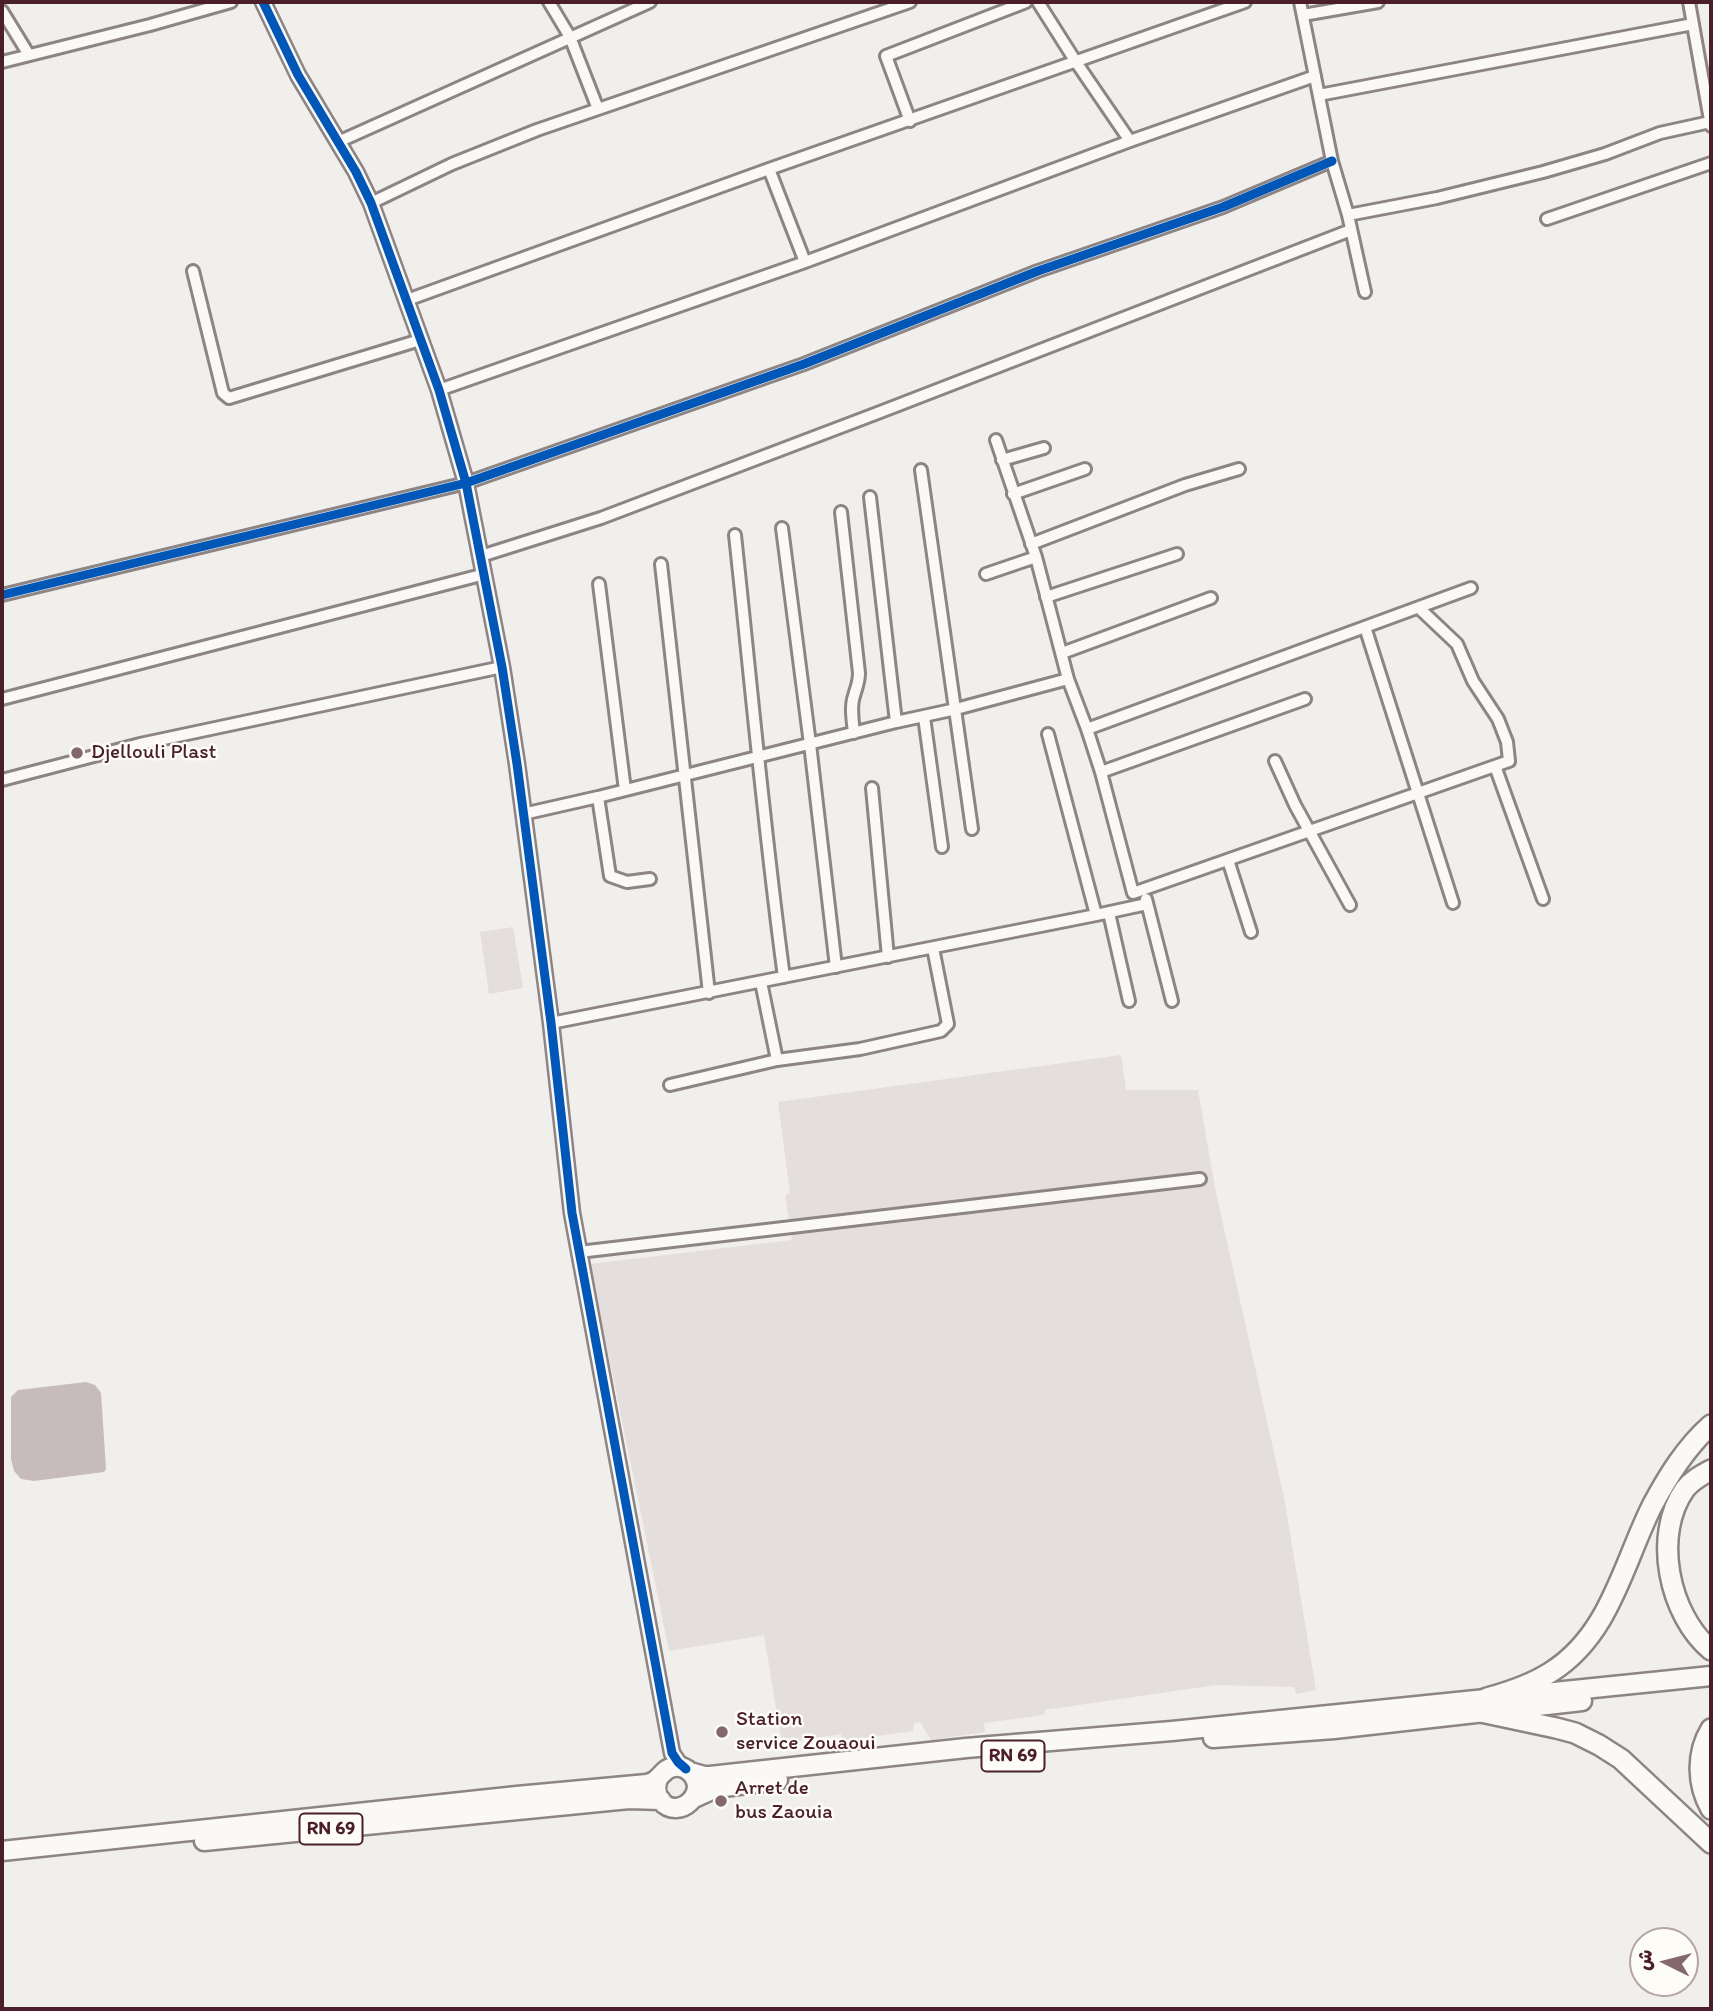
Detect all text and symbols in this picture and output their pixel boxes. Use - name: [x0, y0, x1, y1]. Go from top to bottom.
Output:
- place label: Djellouli Plast: [91, 740, 216, 766]
- marker: Djellouli Plast: [69, 745, 85, 761]
- place label: Station service Zouaoui: [736, 1707, 876, 1757]
- marker: Station service Zouaoui: [714, 1724, 730, 1740]
- road number: RN 69: [982, 1740, 1044, 1772]
- place label: Arret de bus Zaouia: [735, 1776, 833, 1826]
- marker: Arret de bus Zaouia: [713, 1793, 729, 1809]
- road number: RN 69: [300, 1814, 362, 1844]
- north arrow: [1629, 1927, 1699, 1997]
- text: ش: [1632, 1948, 1657, 1972]

